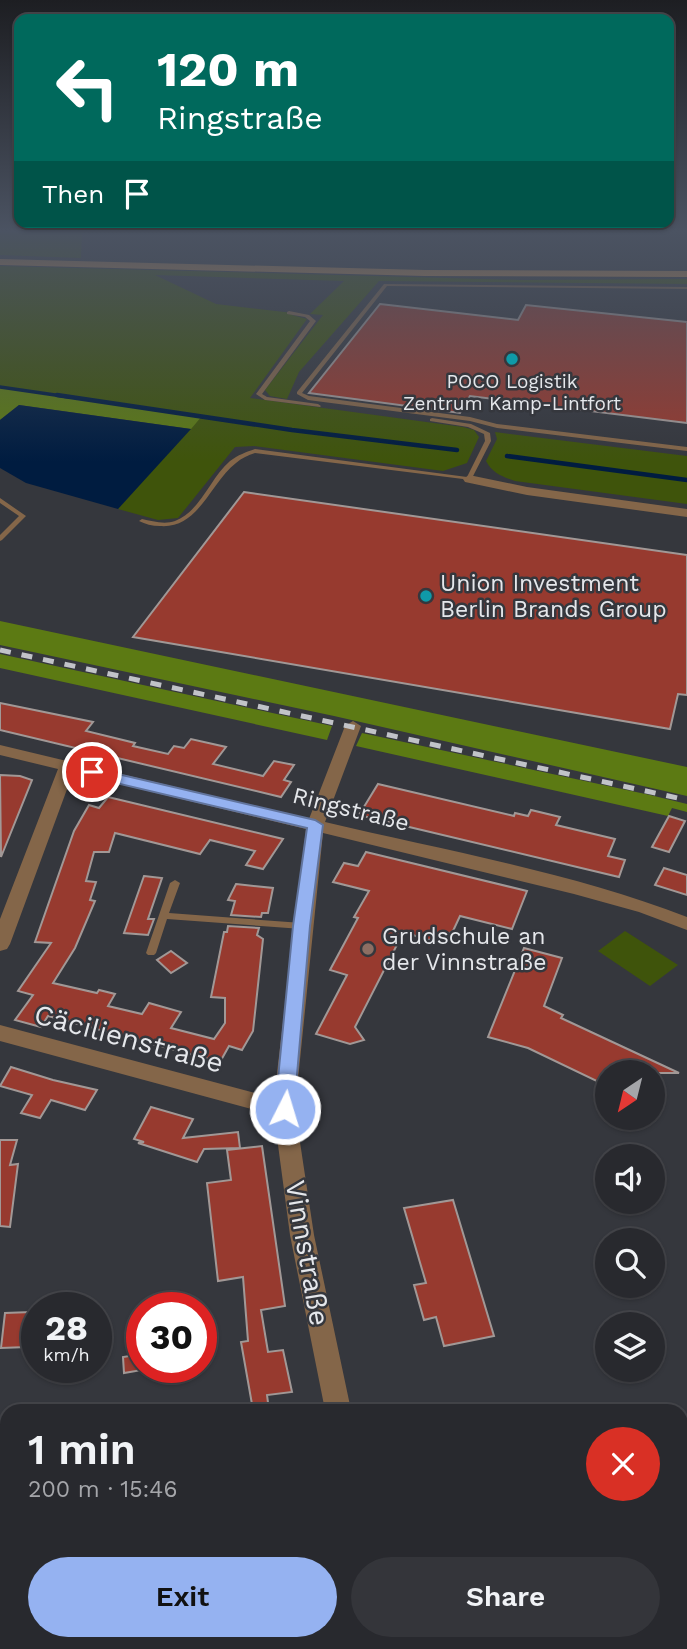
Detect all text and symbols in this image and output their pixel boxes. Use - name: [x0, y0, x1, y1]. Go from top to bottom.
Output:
- text: 120 m: [157, 40, 299, 98]
- icon: left: [42, 42, 133, 133]
- text: Ringstraße: [157, 99, 323, 137]
- icon: arrive: [118, 175, 156, 213]
- text: Then: [42, 179, 104, 209]
- marker: POCO Logistik Zentrum Kamp-Lintfort: [504, 351, 520, 367]
- place label: POCO Logistik Zentrum Kamp-Lintfort: [403, 370, 621, 415]
- place label: Union Investment Berlin Brands Group: [440, 570, 667, 623]
- marker: Union Investment Berlin Brands Group: [418, 588, 434, 604]
- pin: [62, 742, 122, 802]
- icon: arrive: [73, 753, 111, 791]
- street label: Ringstraße: [290, 782, 412, 837]
- place label: Grudschule an der Vinnstraße: [382, 923, 546, 976]
- marker: Grudschule an der Vinnstraße: [360, 941, 376, 957]
- street label: Cäcilienstraße: [31, 997, 227, 1080]
- north arrow: [595, 1060, 665, 1130]
- map controls: [595, 1060, 665, 1382]
- position arrow: [248, 1072, 322, 1146]
- button: sound: [595, 1144, 665, 1214]
- street label: Vinnstraße: [278, 1178, 337, 1328]
- button: search: [595, 1228, 665, 1298]
- speed limit sign: 30: [126, 1292, 217, 1383]
- text: 28: [45, 1307, 88, 1349]
- button: layers: [595, 1312, 665, 1382]
- text: km/h: [43, 1344, 90, 1365]
- text: 1 min: [28, 1425, 136, 1474]
- button: close: [586, 1427, 660, 1501]
- text: 200 m · 15:46: [28, 1476, 177, 1503]
- button: Exit: [28, 1557, 337, 1637]
- button: Share: [351, 1557, 660, 1637]

